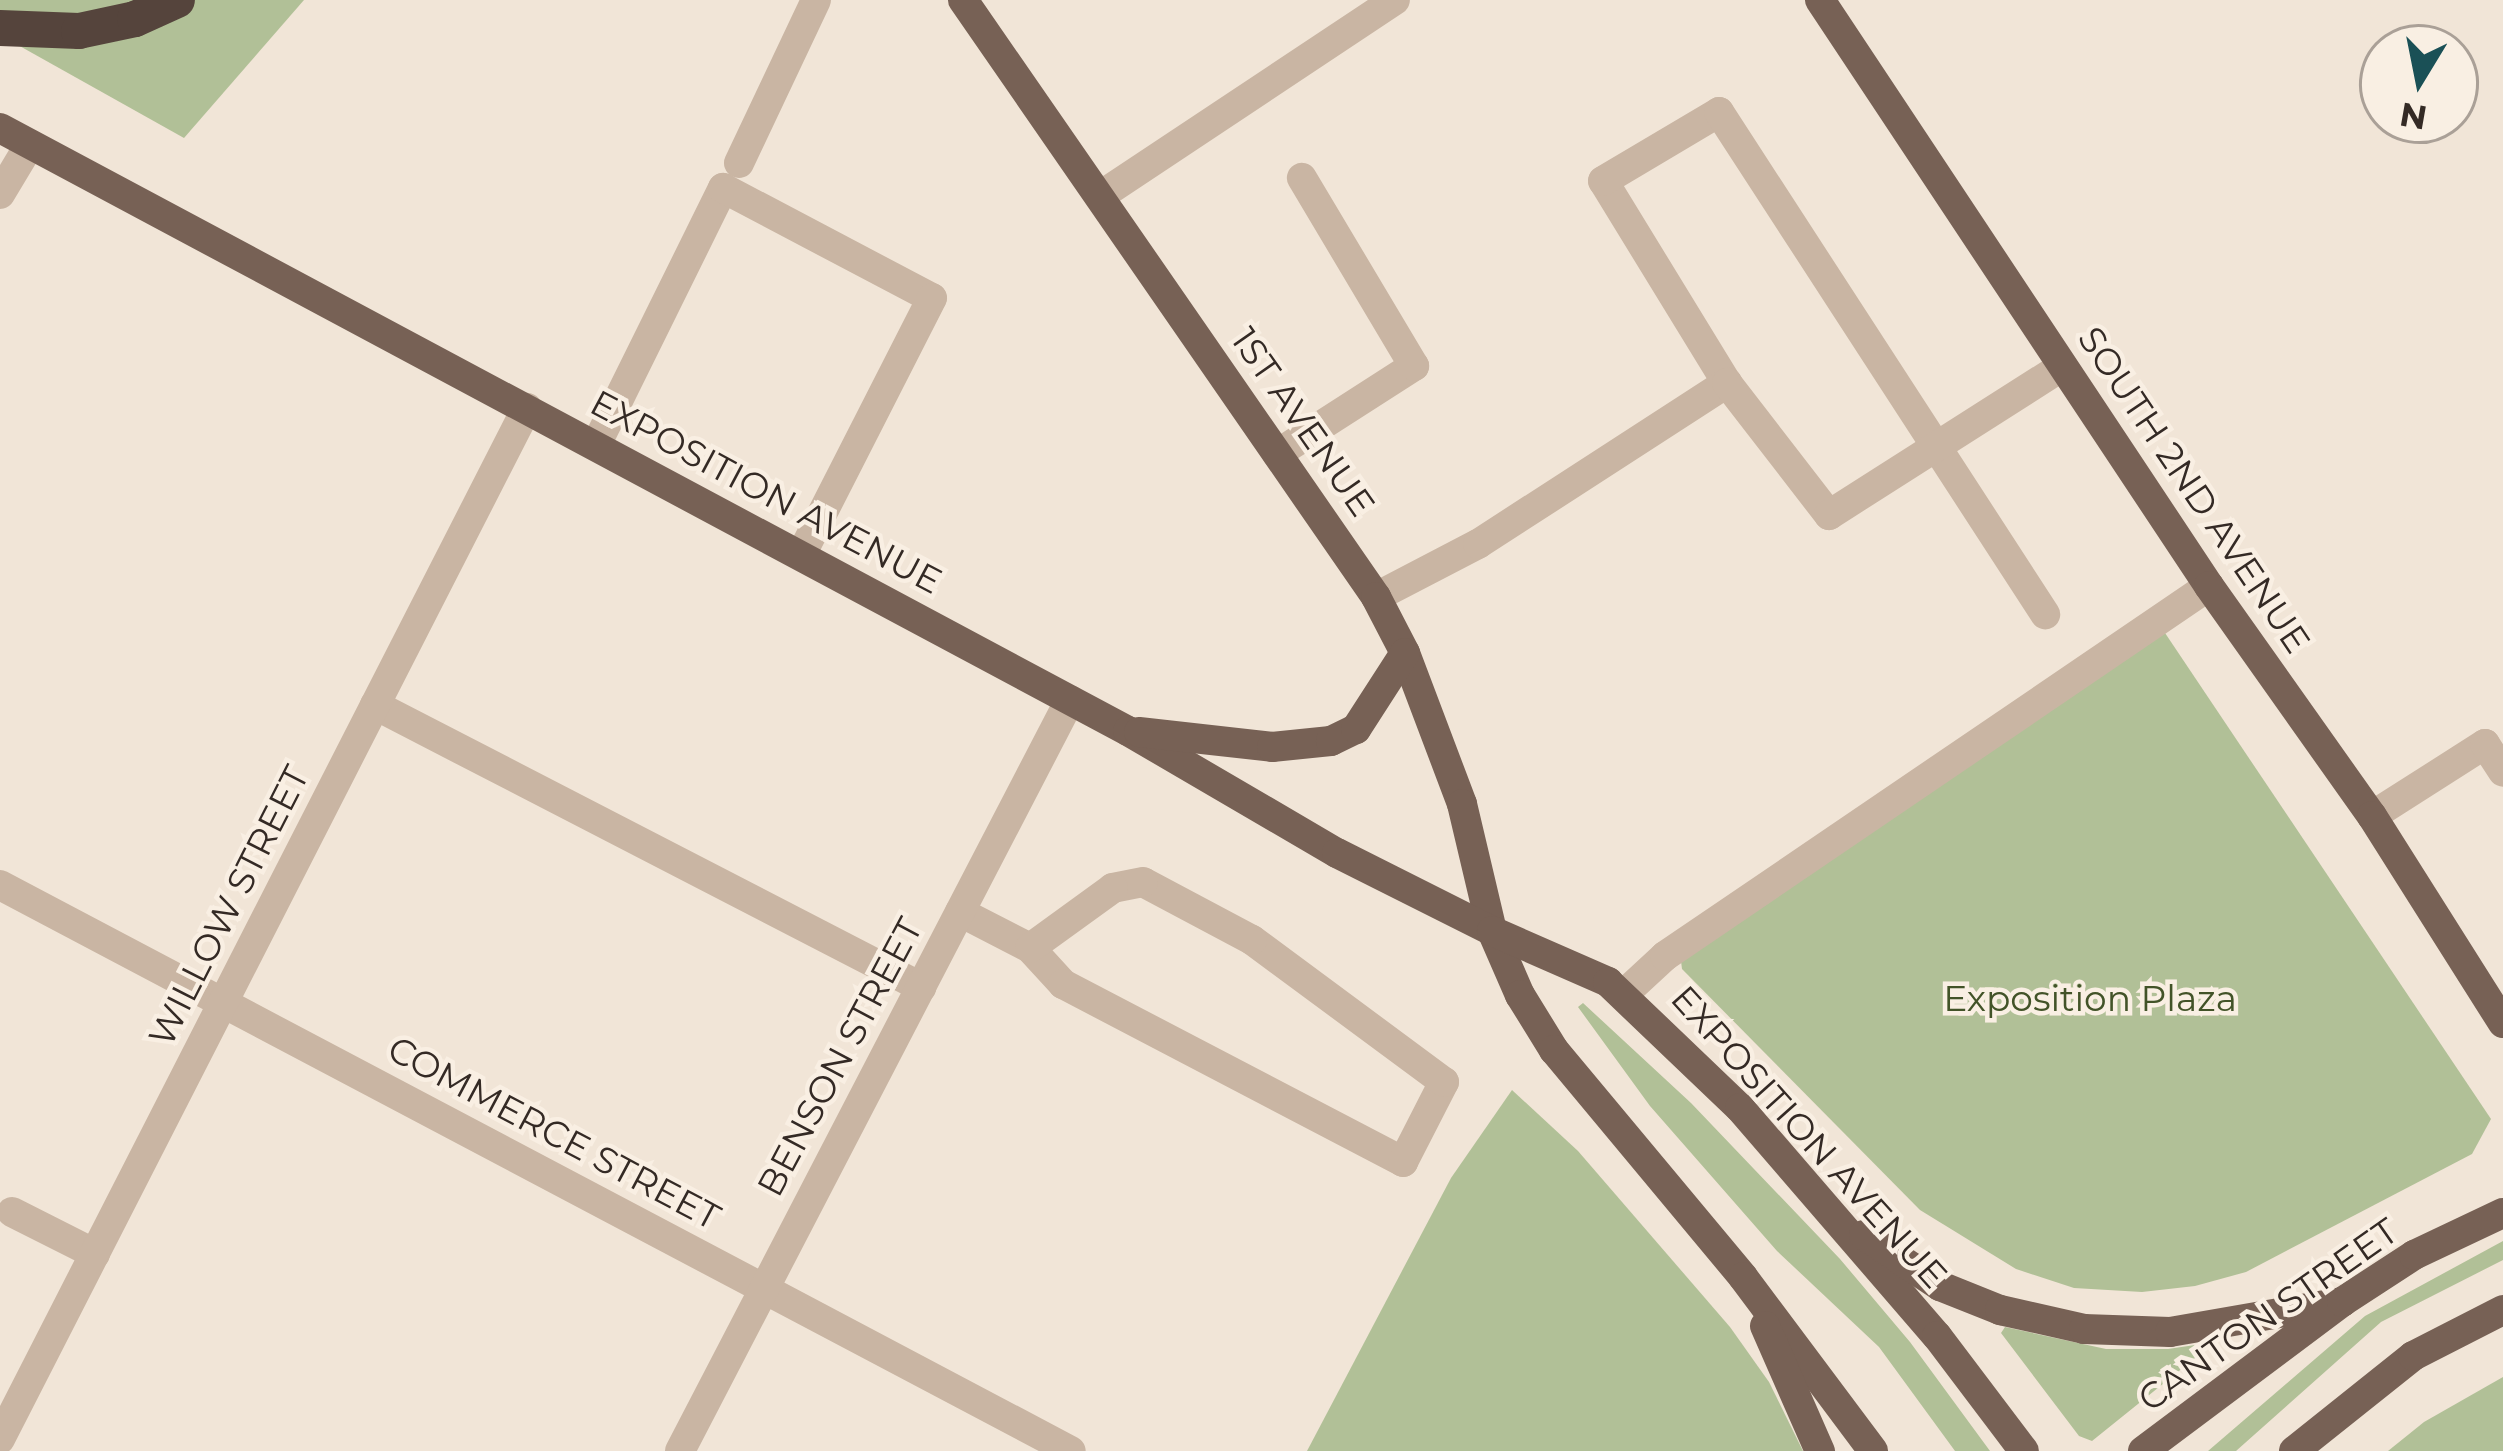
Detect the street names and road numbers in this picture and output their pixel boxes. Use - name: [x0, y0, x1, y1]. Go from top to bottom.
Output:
- street label: SOUTH 2ND AVENUE: [2069, 319, 2319, 661]
- street label: 1ST AVENUE: [1222, 320, 1384, 524]
- street label: EXPOSITION AVENUE: [583, 381, 949, 603]
- street label: WILLOW STREET: [140, 759, 318, 1053]
- street label: BENSON STREET: [748, 911, 932, 1203]
- street label: EXPOSITION AVENUE: [1662, 977, 1956, 1297]
- street label: COMMERCE STREET: [381, 1027, 727, 1239]
- street label: CANTON STREET: [2130, 1209, 2406, 1421]

